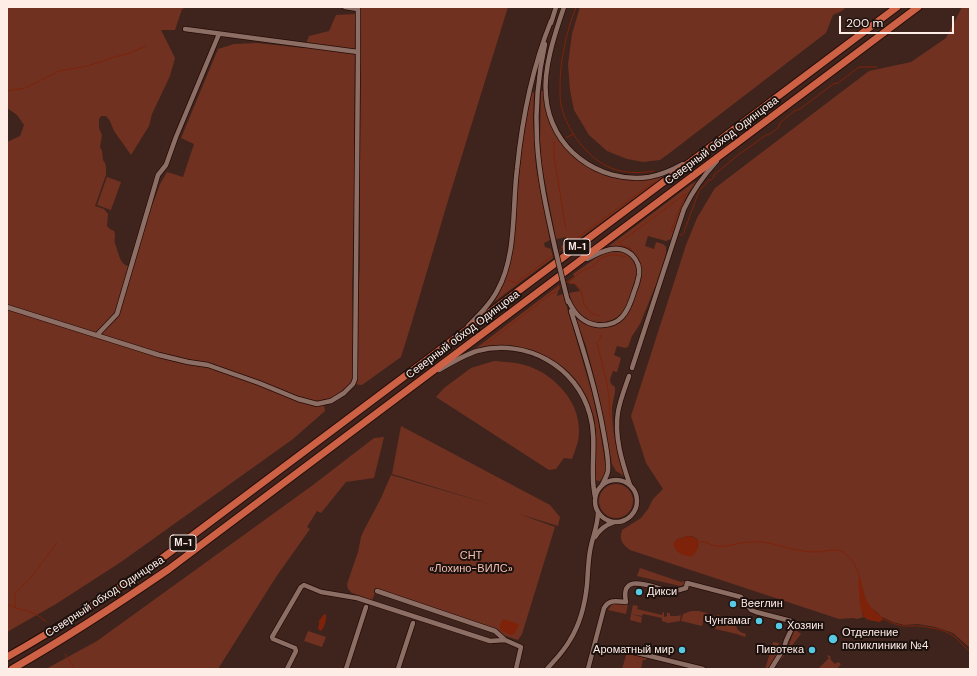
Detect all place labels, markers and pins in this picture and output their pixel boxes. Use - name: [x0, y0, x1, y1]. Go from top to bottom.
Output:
- place label: Дикси: [647, 585, 677, 599]
- marker: Дикси: [634, 587, 644, 597]
- place label: Beerлин: [741, 597, 783, 611]
- marker: Beerлин: [728, 599, 738, 609]
- place label: Чунгамаг: [705, 614, 751, 628]
- marker: Чунгамаг: [754, 616, 764, 626]
- place label: Хозяин: [787, 619, 823, 633]
- marker: Хозяин: [774, 621, 784, 631]
- place label: Отделение поликлиники №4: [842, 626, 928, 652]
- marker: Отделение поликлиники №4: [827, 633, 839, 645]
- place label: Ароматный мир: [593, 643, 674, 657]
- place label: Пивотека: [756, 643, 804, 657]
- marker: Ароматный мир: [677, 645, 687, 655]
- marker: Пивотека: [807, 645, 817, 655]

